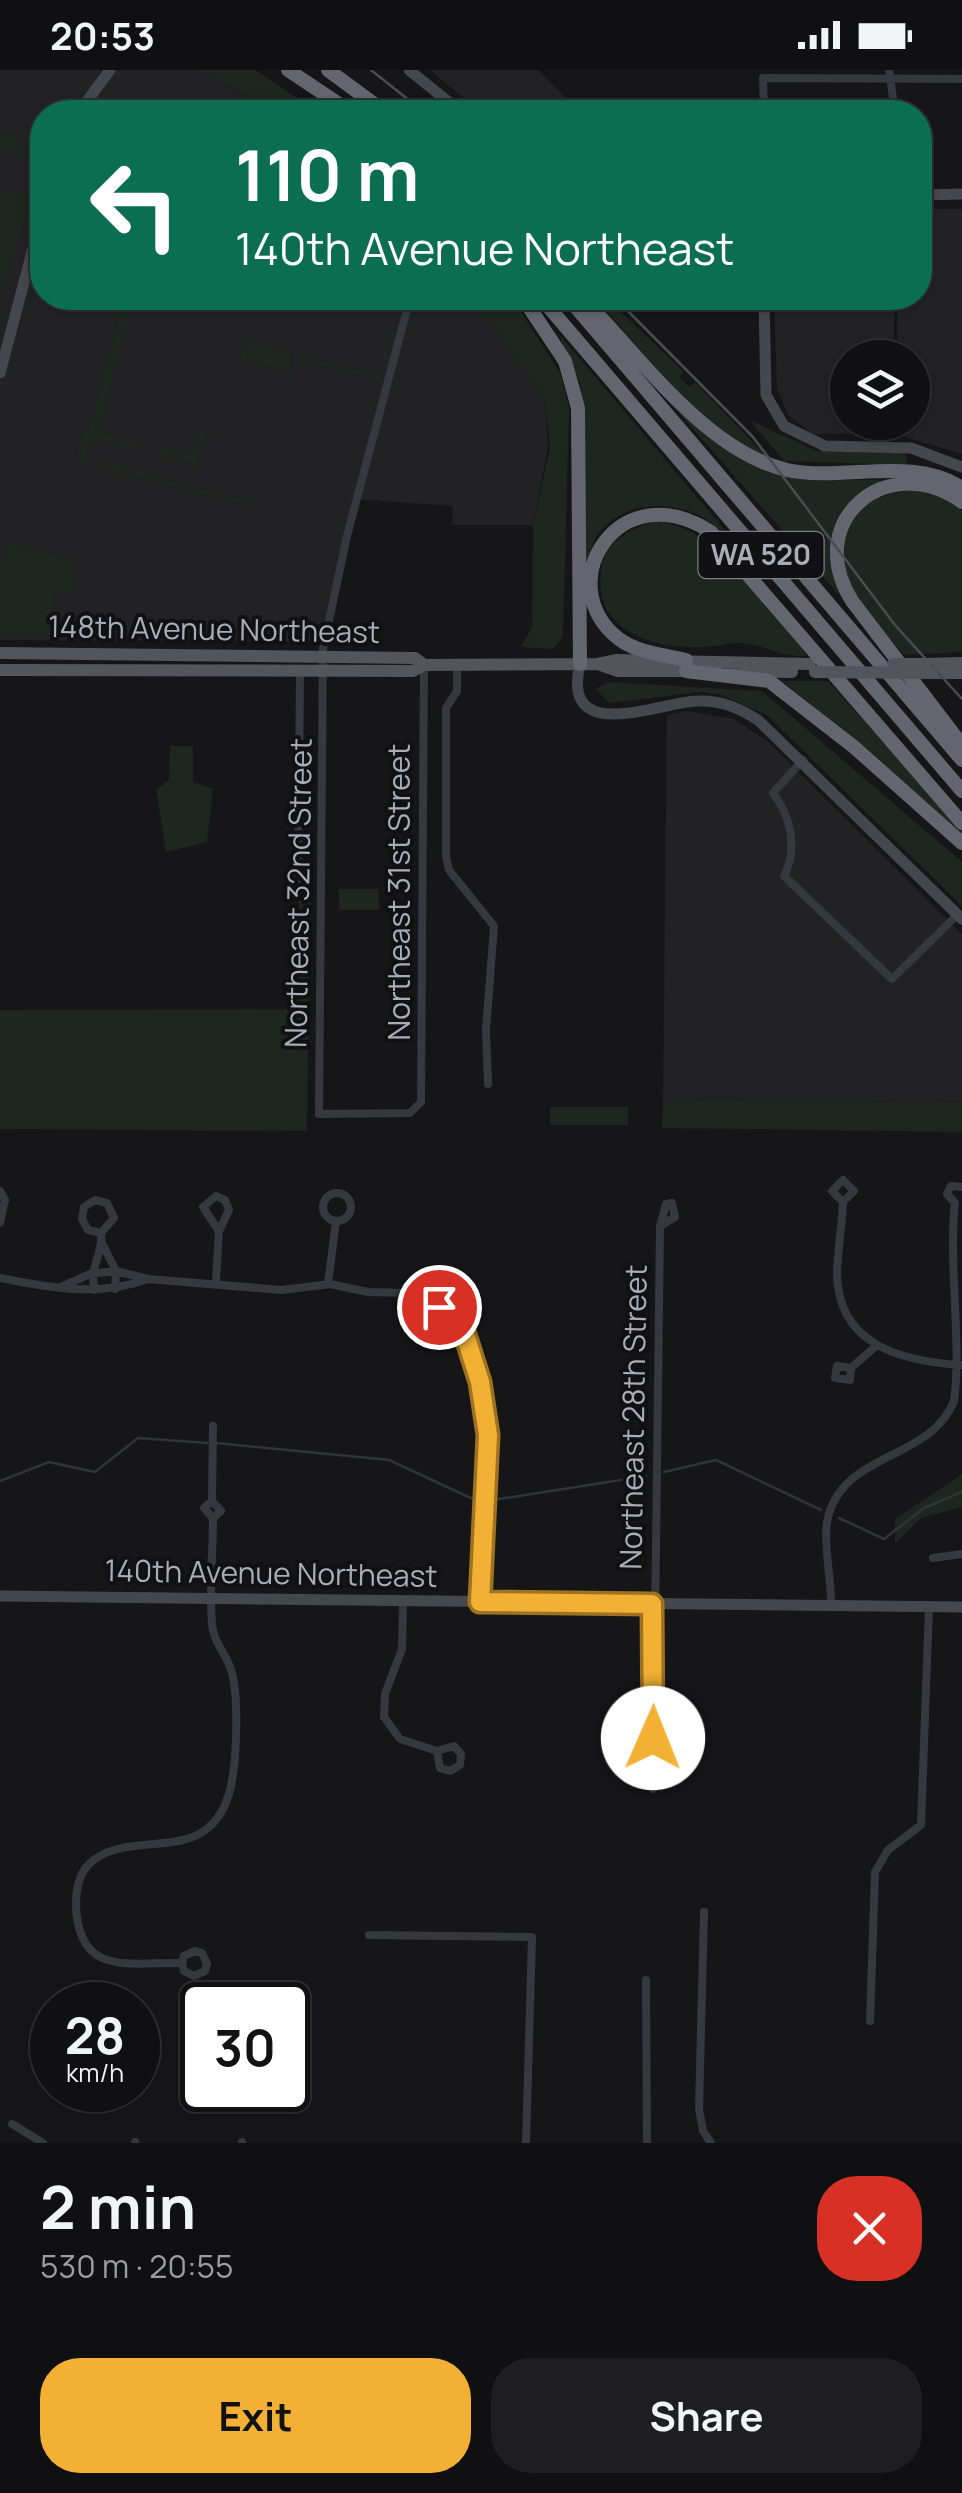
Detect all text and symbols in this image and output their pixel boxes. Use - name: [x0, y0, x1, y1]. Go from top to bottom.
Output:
- text: 20:53: [50, 9, 155, 61]
- text: 110 m: [235, 126, 419, 222]
- icon: left: [70, 140, 200, 270]
- text: 140th Avenue Northeast: [235, 217, 734, 279]
- map controls: [830, 340, 930, 440]
- button: layers: [830, 340, 930, 440]
- road number: WA 520: [698, 532, 824, 578]
- street label: 148th Avenue Northeast: [48, 605, 380, 652]
- street label: Northeast 32nd Street: [274, 738, 321, 1048]
- street label: Northeast 31st Street: [378, 744, 419, 1040]
- street label: Northeast 28th Street: [609, 1264, 656, 1570]
- pin: [397, 1265, 482, 1350]
- icon: arrive: [412, 1280, 467, 1335]
- street label: 140th Avenue Northeast: [104, 1549, 438, 1596]
- position arrow: [601, 1686, 705, 1790]
- speed limit sign: 30: [180, 1982, 310, 2112]
- text: 28: [65, 2001, 125, 2069]
- text: km/h: [66, 2055, 124, 2090]
- text: 2 min: [40, 2165, 196, 2247]
- button: close: [817, 2176, 922, 2281]
- text: 530 m · 20:55: [40, 2244, 234, 2288]
- button: Exit: [40, 2358, 471, 2473]
- button: Share: [491, 2358, 922, 2473]

